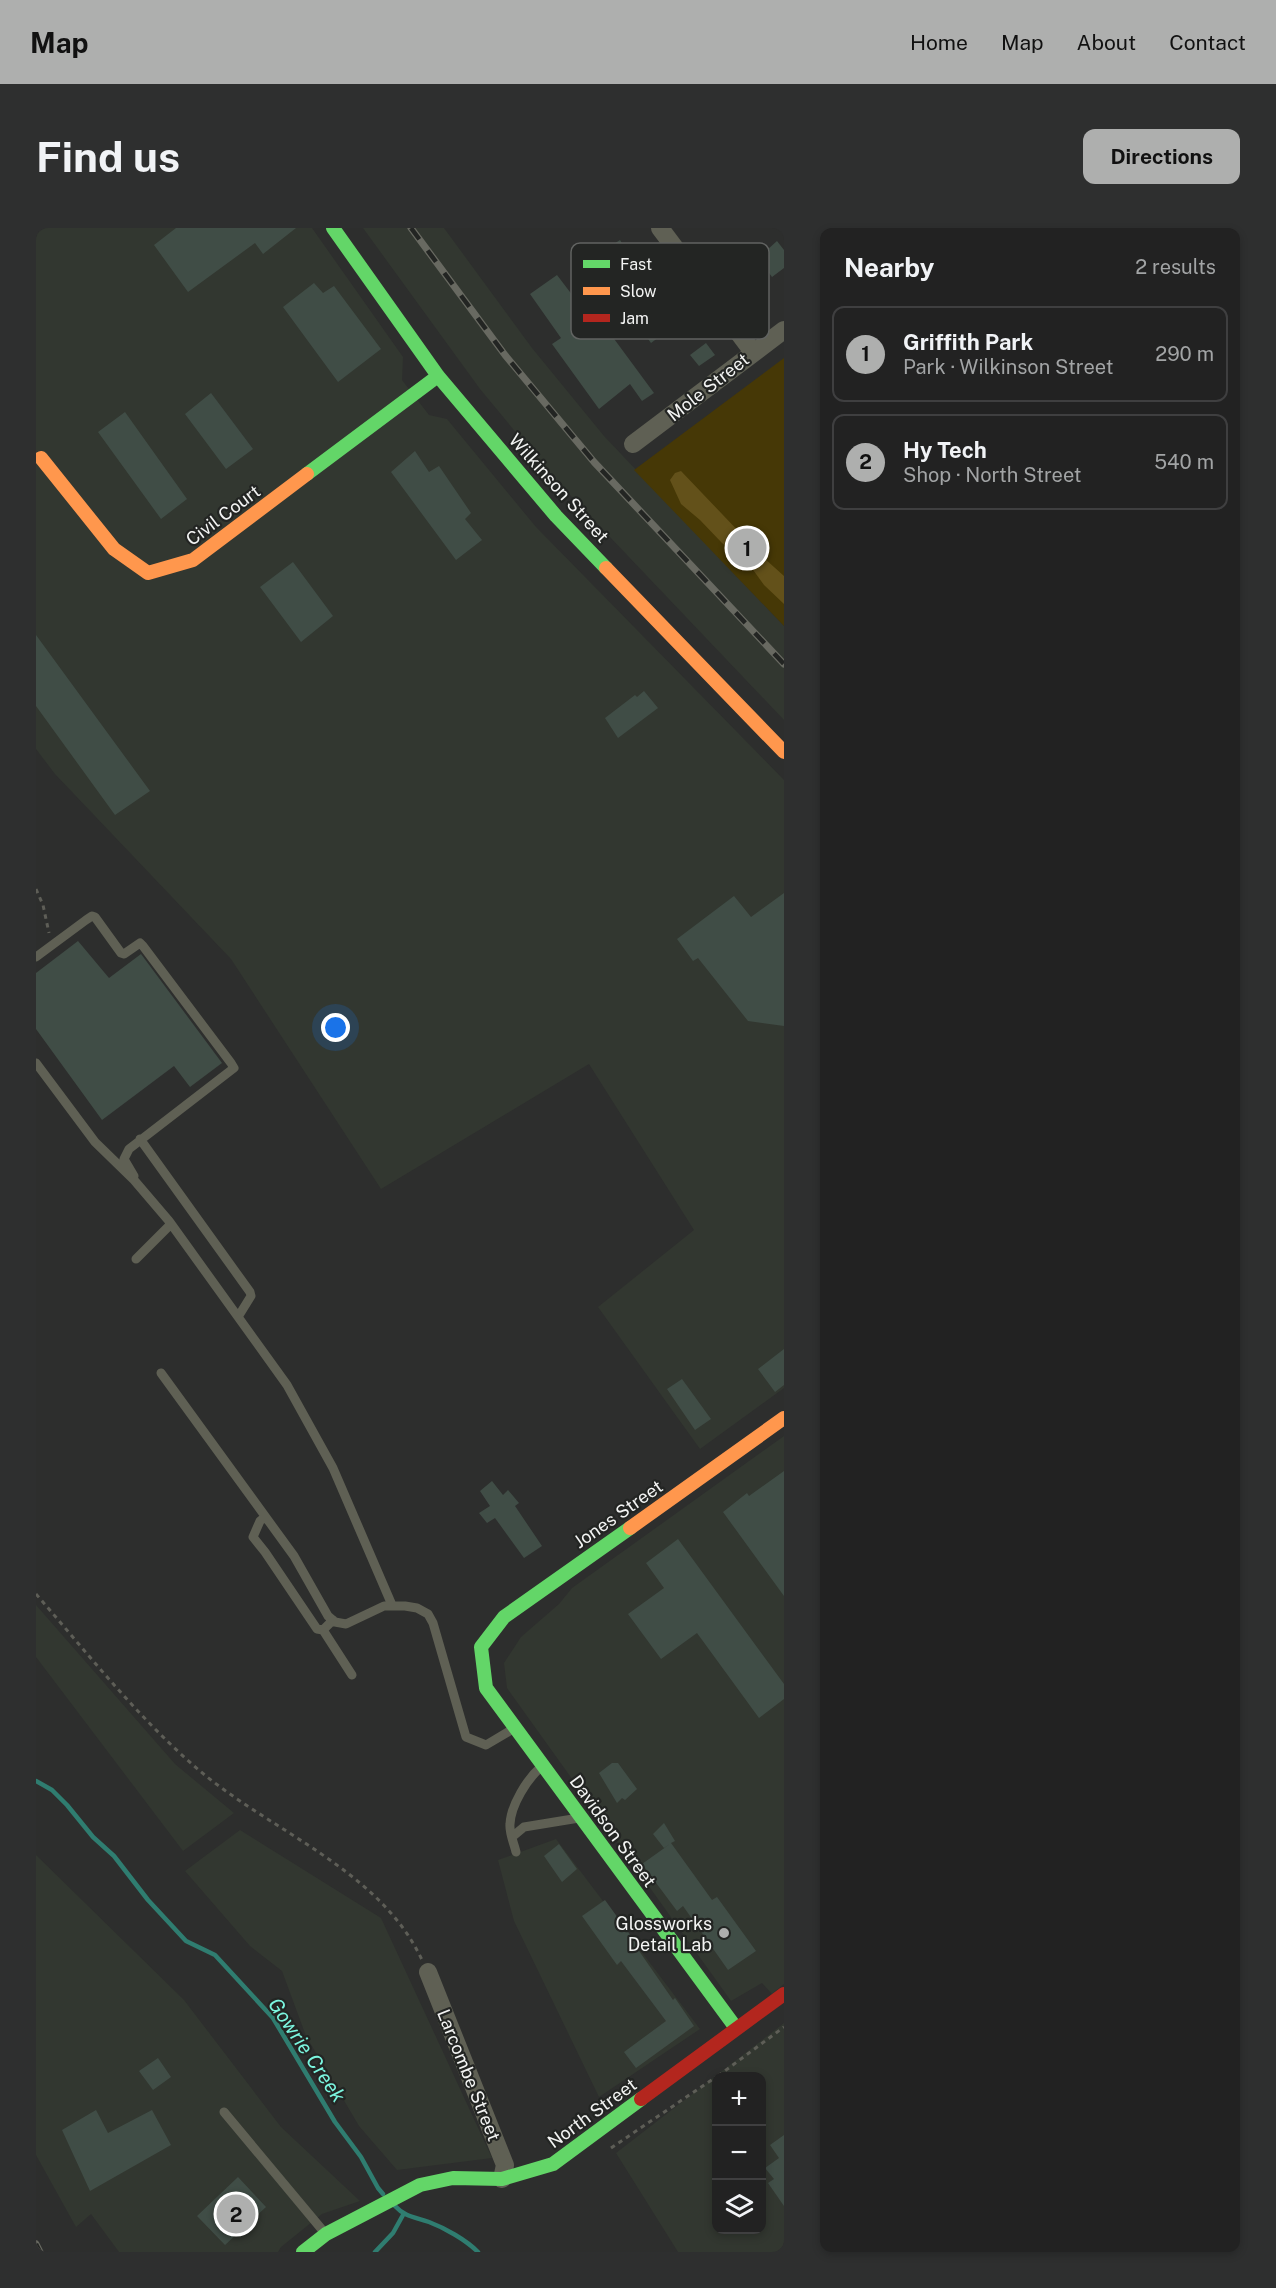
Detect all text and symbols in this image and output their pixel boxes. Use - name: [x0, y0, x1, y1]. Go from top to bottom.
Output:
- text: Map: [30, 26, 89, 59]
- text: Home: [910, 30, 968, 55]
- text: Map: [1001, 30, 1044, 55]
- text: About: [1077, 30, 1136, 55]
- text: Contact: [1169, 30, 1246, 55]
- button: Directions: [1083, 129, 1240, 184]
- text: Find us: [36, 132, 180, 181]
- legend: [571, 243, 769, 339]
- text: Nearby: [844, 252, 934, 283]
- text: Fast: [620, 255, 652, 274]
- text: 2 results: [1135, 255, 1216, 279]
- text: Slow: [620, 282, 657, 301]
- text: Jam: [620, 309, 649, 328]
- text: Griffith Park: [903, 329, 1033, 355]
- text: 1: [861, 342, 870, 366]
- text: 290 m: [1155, 342, 1214, 366]
- street label: Mole Street: [663, 349, 753, 425]
- text: Park · Wilkinson Street: [903, 355, 1113, 379]
- street label: Wilkinson Street: [505, 429, 613, 547]
- text: Hy Tech: [903, 437, 987, 463]
- text: 2: [859, 450, 872, 474]
- text: 540 m: [1154, 450, 1214, 474]
- text: Shop · North Street: [903, 463, 1082, 487]
- street label: Civil Court: [182, 480, 264, 550]
- pin: 1: [728, 526, 766, 570]
- your location: [321, 1013, 350, 1042]
- street label: Jones Street: [570, 1476, 666, 1552]
- street label: Davidson Street: [565, 1771, 661, 1891]
- place label: Glossworks Detail Lab: [615, 1913, 712, 1955]
- marker: Glossworks Detail Lab: [717, 1926, 731, 1940]
- water label: Gowrie Creek: [263, 1993, 351, 2107]
- street label: Larcombe Street: [433, 2006, 505, 2144]
- map controls: [712, 2072, 766, 2234]
- button: +: [712, 2072, 766, 2126]
- street label: North Street: [543, 2074, 641, 2152]
- button: −: [712, 2126, 766, 2180]
- button: layers: [712, 2180, 766, 2234]
- pin: 2: [216, 2192, 256, 2236]

